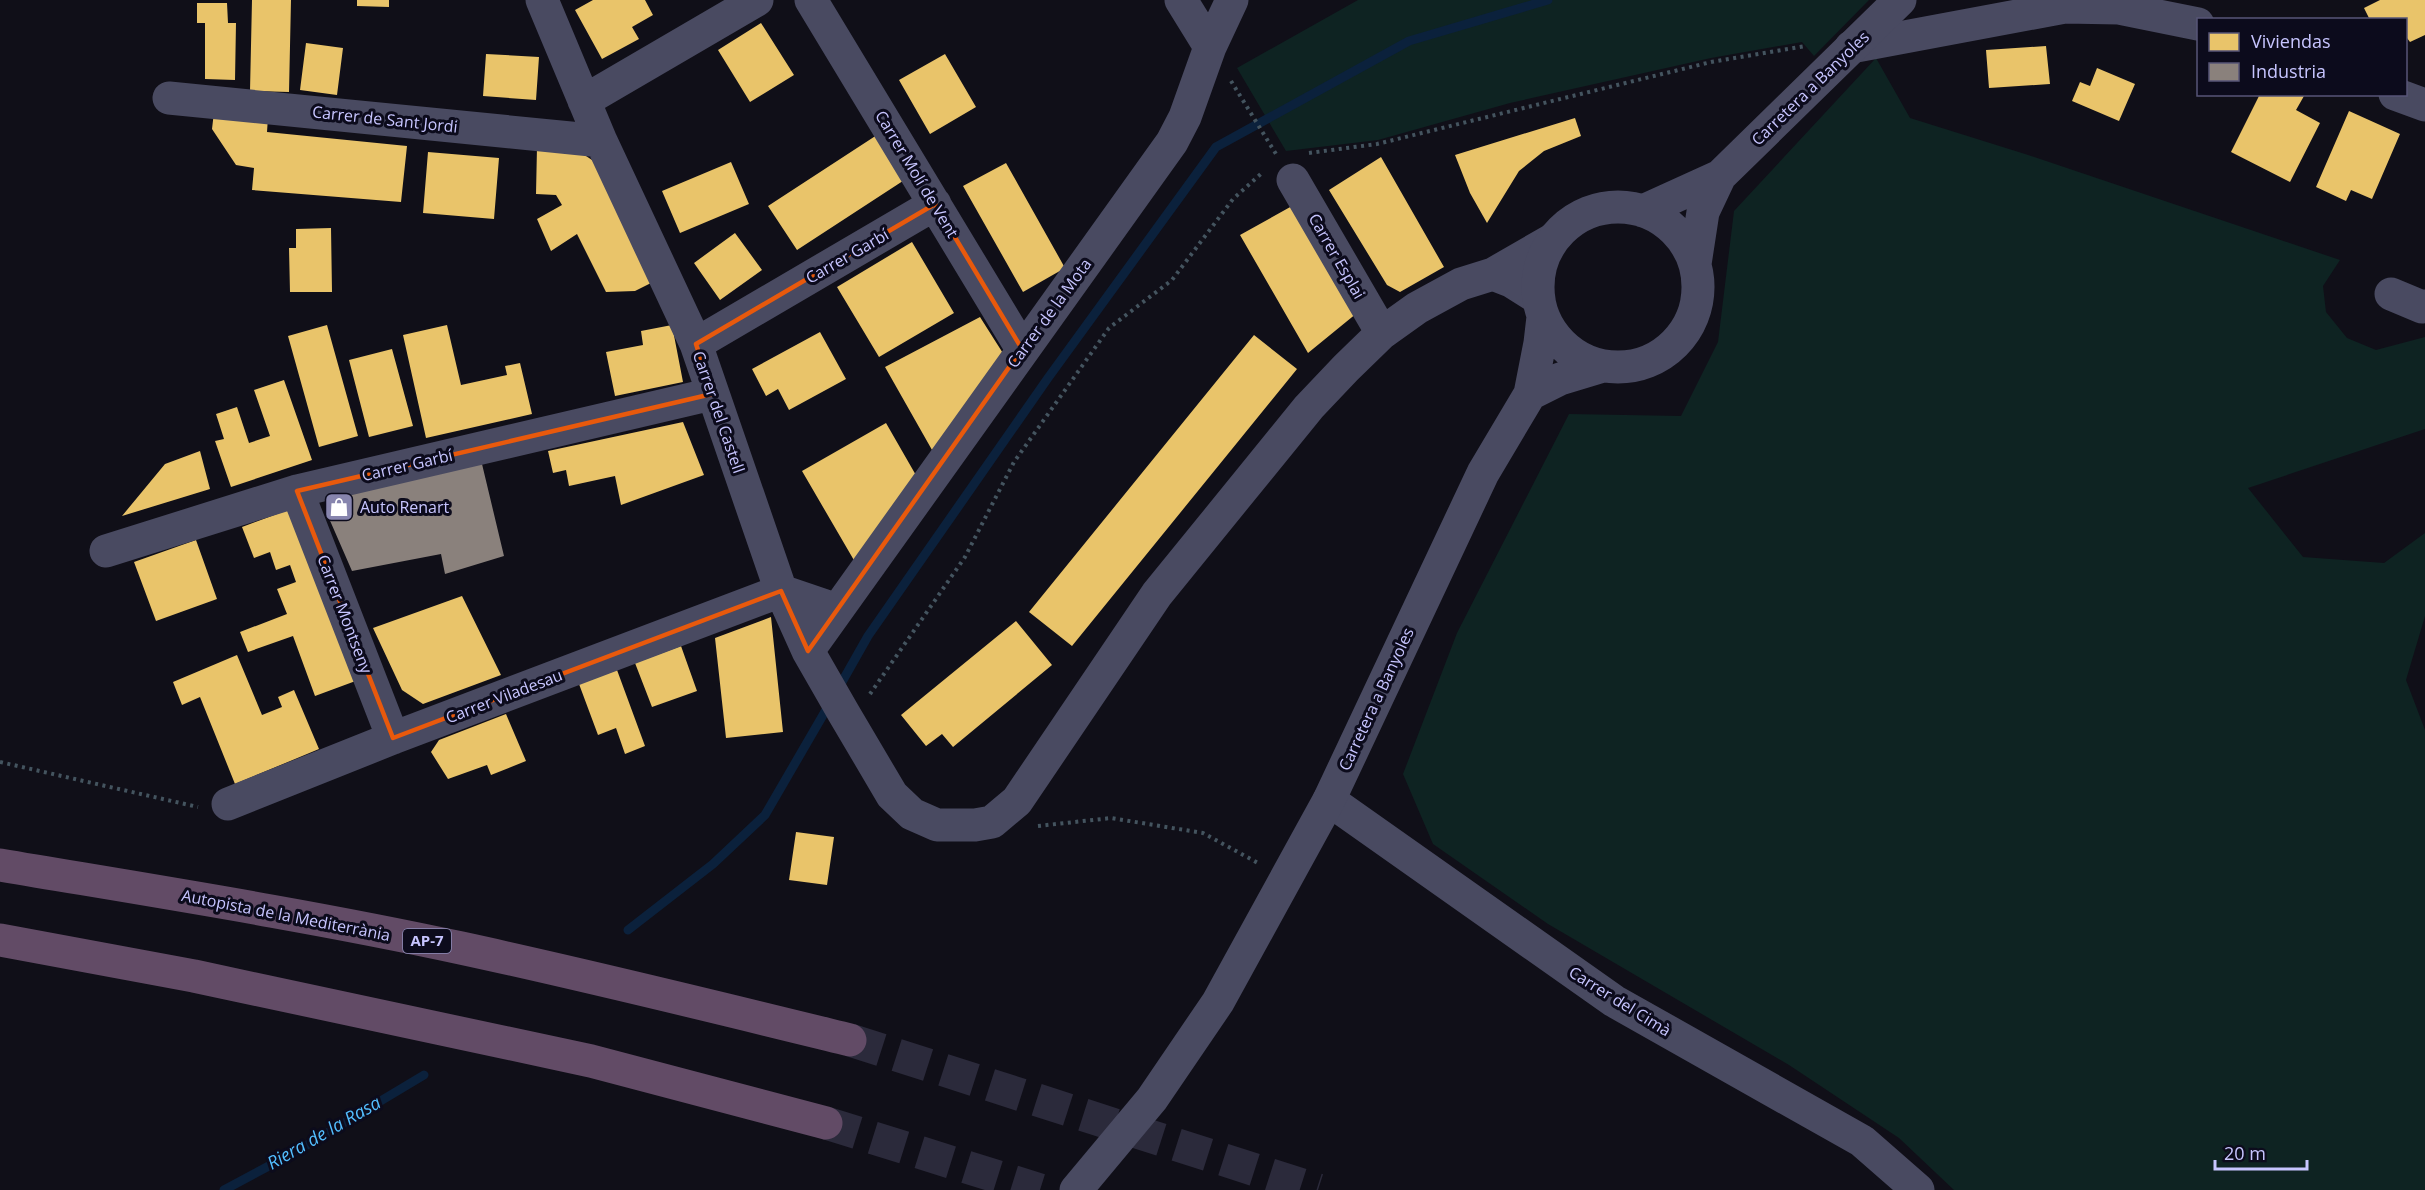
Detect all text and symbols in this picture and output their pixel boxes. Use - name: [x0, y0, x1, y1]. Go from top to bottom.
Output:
- legend: [2197, 18, 2407, 96]
- street label: Carretera a Banyoles: [1746, 26, 1874, 150]
- text: Viviendas: [2251, 29, 2331, 53]
- text: Industria: [2251, 59, 2326, 83]
- street label: Carrer de Sant Jordi: [311, 100, 459, 138]
- street label: Carrer Molí de Vent: [870, 106, 964, 242]
- street label: Carrer Esplai: [1304, 209, 1370, 303]
- street label: Carrer Garbí: [801, 223, 893, 289]
- street label: Carrer de la Mota: [1002, 254, 1096, 372]
- street label: Carrer del Castell: [688, 348, 750, 476]
- street label: Carrer Garbí: [359, 444, 456, 486]
- shop icon: Auto Renart: [323, 491, 355, 523]
- place label: Auto Renart: [360, 496, 450, 518]
- street label: Carrer Montseny: [312, 551, 378, 678]
- street label: Carretera a Banyoles: [1333, 624, 1419, 774]
- street label: Carrer Viladesau: [442, 664, 566, 728]
- street label: Autopista de la Mediterrània: [180, 884, 392, 946]
- road number: AP-7: [403, 929, 451, 953]
- street label: Carrer del Cimà: [1565, 961, 1675, 1041]
- water label: Riera de la Rasa: [262, 1090, 385, 1174]
- scale bar: [2215, 1133, 2306, 1171]
- text: 20 m: [2224, 1141, 2266, 1165]

